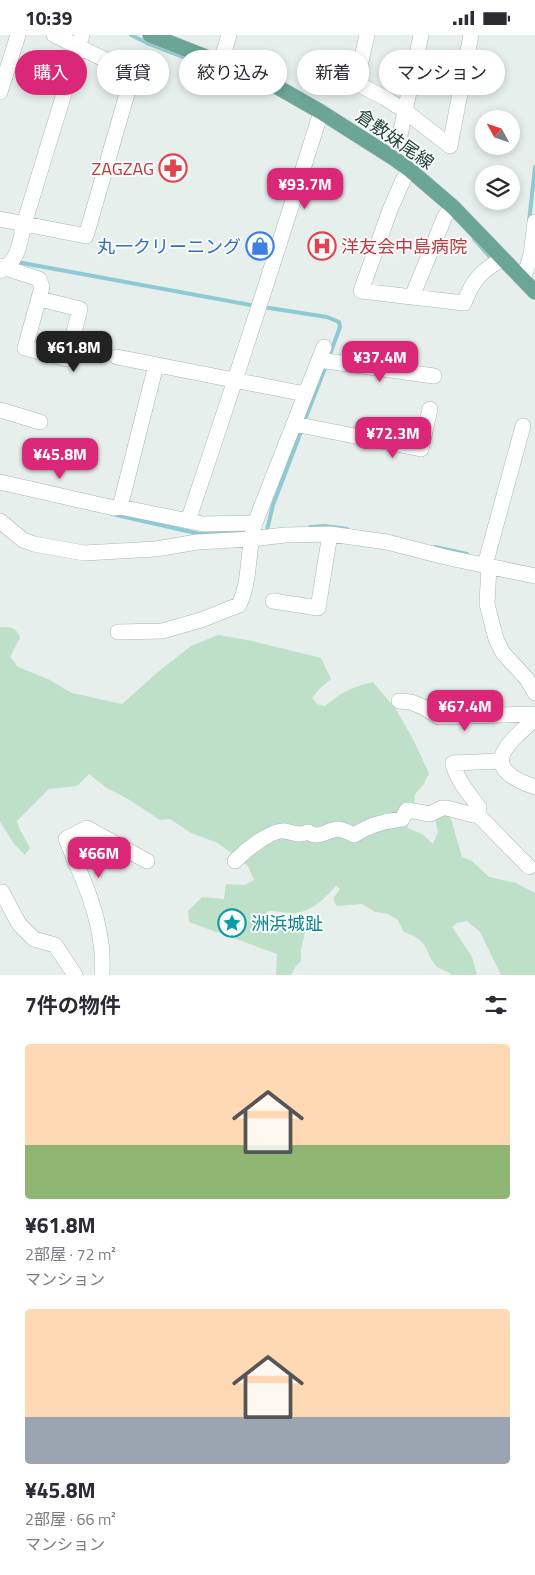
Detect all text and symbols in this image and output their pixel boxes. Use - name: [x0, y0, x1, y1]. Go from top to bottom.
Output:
- text: 10:39: [25, 3, 72, 32]
- chip: 購入: [15, 50, 87, 95]
- chip: 賃貸: [97, 50, 169, 95]
- chip: 絞り込み: [179, 50, 287, 95]
- chip: 新着: [297, 50, 369, 95]
- chip: マンション: [379, 50, 505, 95]
- street label: 倉敷妹尾線: [350, 102, 440, 176]
- north arrow: [475, 110, 520, 155]
- map controls: [475, 110, 520, 210]
- pharmacy icon: ZAGZAG: [158, 153, 188, 183]
- place label: ZAGZAG: [92, 155, 154, 182]
- button: layers: [475, 165, 520, 210]
- pin: ¥93.7M: [264, 167, 346, 210]
- text: ¥93.7M: [278, 172, 332, 196]
- shop icon: 丸一クリーニング: [245, 231, 275, 261]
- hospital icon: 洋友会中島病院: [307, 231, 337, 261]
- place label: 丸一クリーニング: [97, 233, 241, 260]
- place label: 洋友会中島病院: [341, 233, 467, 260]
- pin: ¥61.8M: [33, 331, 115, 373]
- text: ¥61.8M: [47, 335, 101, 359]
- pin: ¥37.4M: [339, 341, 421, 383]
- text: ¥37.4M: [353, 345, 407, 369]
- pin: ¥72.3M: [352, 417, 434, 459]
- text: ¥72.3M: [366, 421, 420, 445]
- pin: ¥45.8M: [19, 437, 101, 480]
- text: ¥45.8M: [33, 442, 87, 466]
- pin: ¥67.4M: [424, 689, 506, 732]
- text: ¥67.4M: [438, 694, 492, 718]
- pin: ¥66M: [69, 837, 129, 879]
- text: ¥66M: [79, 841, 119, 865]
- place icon: 洲浜城趾: [217, 908, 247, 938]
- place label: 洲浜城趾: [251, 910, 323, 937]
- text: 7件の物件: [25, 989, 121, 1021]
- icon: filters: [482, 991, 510, 1019]
- icon: home: [223, 1077, 313, 1167]
- text: ¥61.8M: [25, 1209, 95, 1241]
- text: 2部屋 · 72 m²: [25, 1242, 116, 1266]
- text: マンション: [25, 1267, 105, 1291]
- icon: home: [223, 1342, 313, 1432]
- text: ¥45.8M: [25, 1474, 95, 1506]
- text: 2部屋 · 66 m²: [25, 1507, 116, 1531]
- text: マンション: [25, 1532, 105, 1556]

